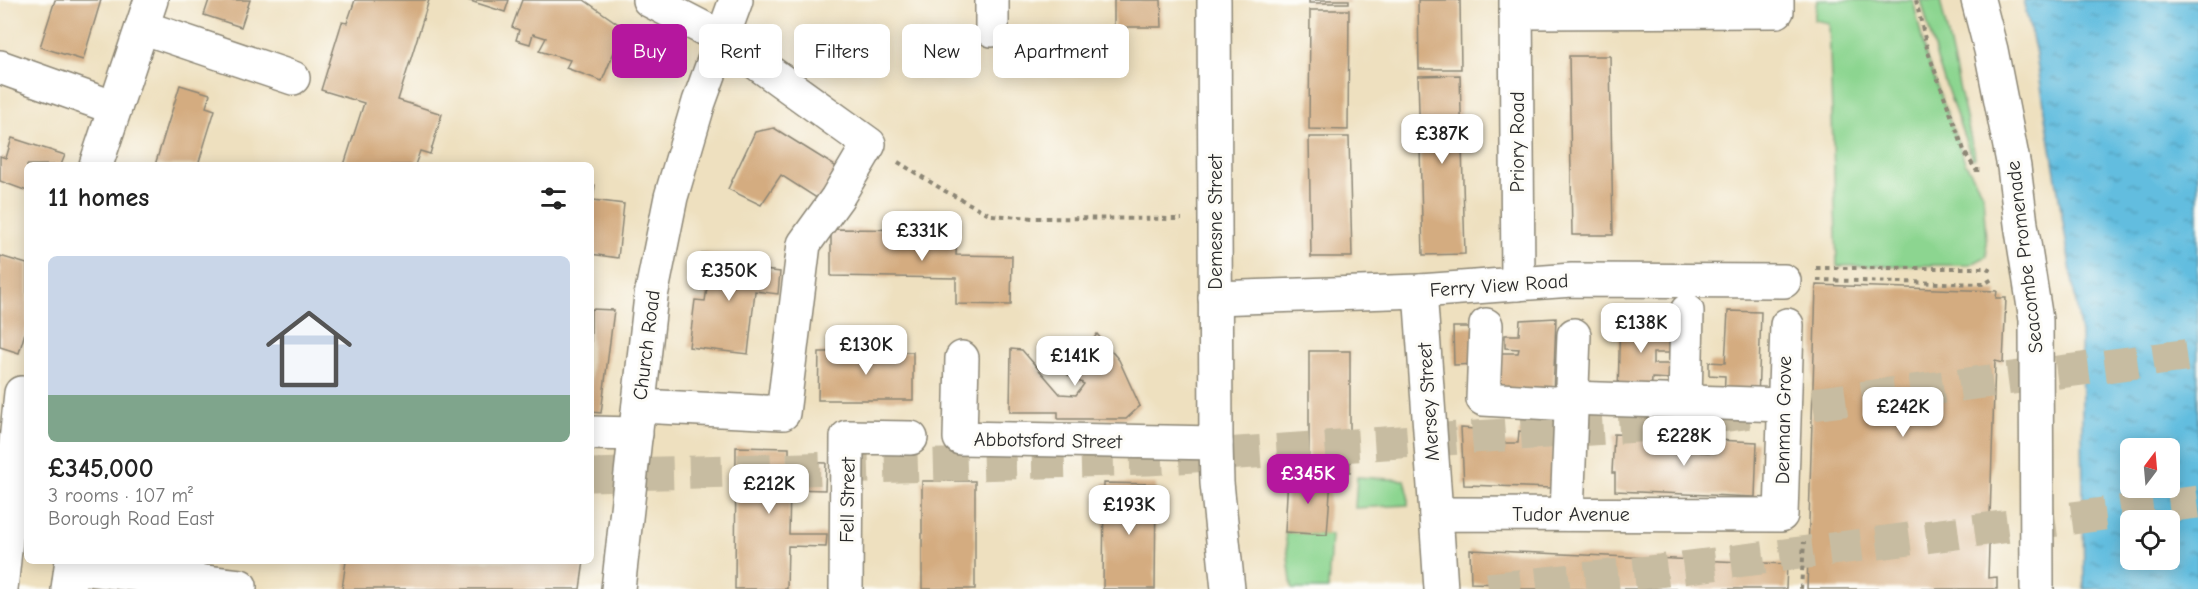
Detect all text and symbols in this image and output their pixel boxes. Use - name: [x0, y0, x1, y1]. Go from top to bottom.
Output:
- chip: Buy: [612, 24, 687, 78]
- chip: Rent: [699, 24, 782, 78]
- chip: Filters: [794, 24, 890, 78]
- chip: New: [902, 24, 981, 78]
- chip: Apartment: [993, 24, 1129, 78]
- street label: Priory Road: [1506, 92, 1529, 193]
- pin: £387K: [1400, 114, 1484, 165]
- text: £387K: [1415, 122, 1469, 145]
- street label: Demesne Street: [1204, 153, 1227, 290]
- street label: Seacombe Promenade: [2001, 160, 2048, 354]
- icon: filters: [537, 182, 570, 215]
- text: 11 homes: [48, 183, 149, 213]
- pin: £331K: [880, 211, 964, 262]
- text: £331K: [896, 219, 948, 242]
- pin: £350K: [687, 251, 771, 302]
- text: £350K: [701, 259, 757, 282]
- street label: Ferry View Road: [1429, 269, 1569, 302]
- street label: Church Road: [628, 289, 665, 401]
- icon: home: [255, 295, 363, 403]
- pin: £138K: [1599, 303, 1683, 354]
- text: £138K: [1615, 311, 1667, 334]
- pin: £130K: [824, 325, 908, 376]
- text: £130K: [839, 333, 893, 356]
- pin: £141K: [1033, 336, 1117, 387]
- street label: Mersey Street: [1413, 341, 1444, 462]
- text: £141K: [1050, 344, 1100, 367]
- street label: Denman Grove: [1771, 356, 1796, 484]
- pin: £242K: [1861, 387, 1945, 438]
- text: £242K: [1876, 395, 1930, 418]
- pin: £228K: [1642, 416, 1726, 467]
- text: £228K: [1657, 424, 1711, 447]
- street label: Abbotsford Street: [974, 428, 1124, 453]
- north arrow: [2120, 438, 2180, 498]
- map controls: [2120, 438, 2180, 570]
- text: £345,000: [48, 454, 154, 484]
- pin: £345K: [1266, 454, 1350, 505]
- street label: Fell Street: [835, 456, 860, 543]
- text: £345K: [1281, 462, 1335, 485]
- pin: £212K: [727, 464, 811, 515]
- text: £212K: [743, 472, 795, 495]
- text: 3 rooms · 107 m²: [48, 484, 193, 507]
- pin: £193K: [1087, 485, 1171, 536]
- text: £193K: [1103, 493, 1155, 516]
- street label: Tudor Avenue: [1512, 503, 1630, 526]
- text: Borough Road East: [48, 507, 214, 530]
- button: locate: [2120, 510, 2180, 570]

